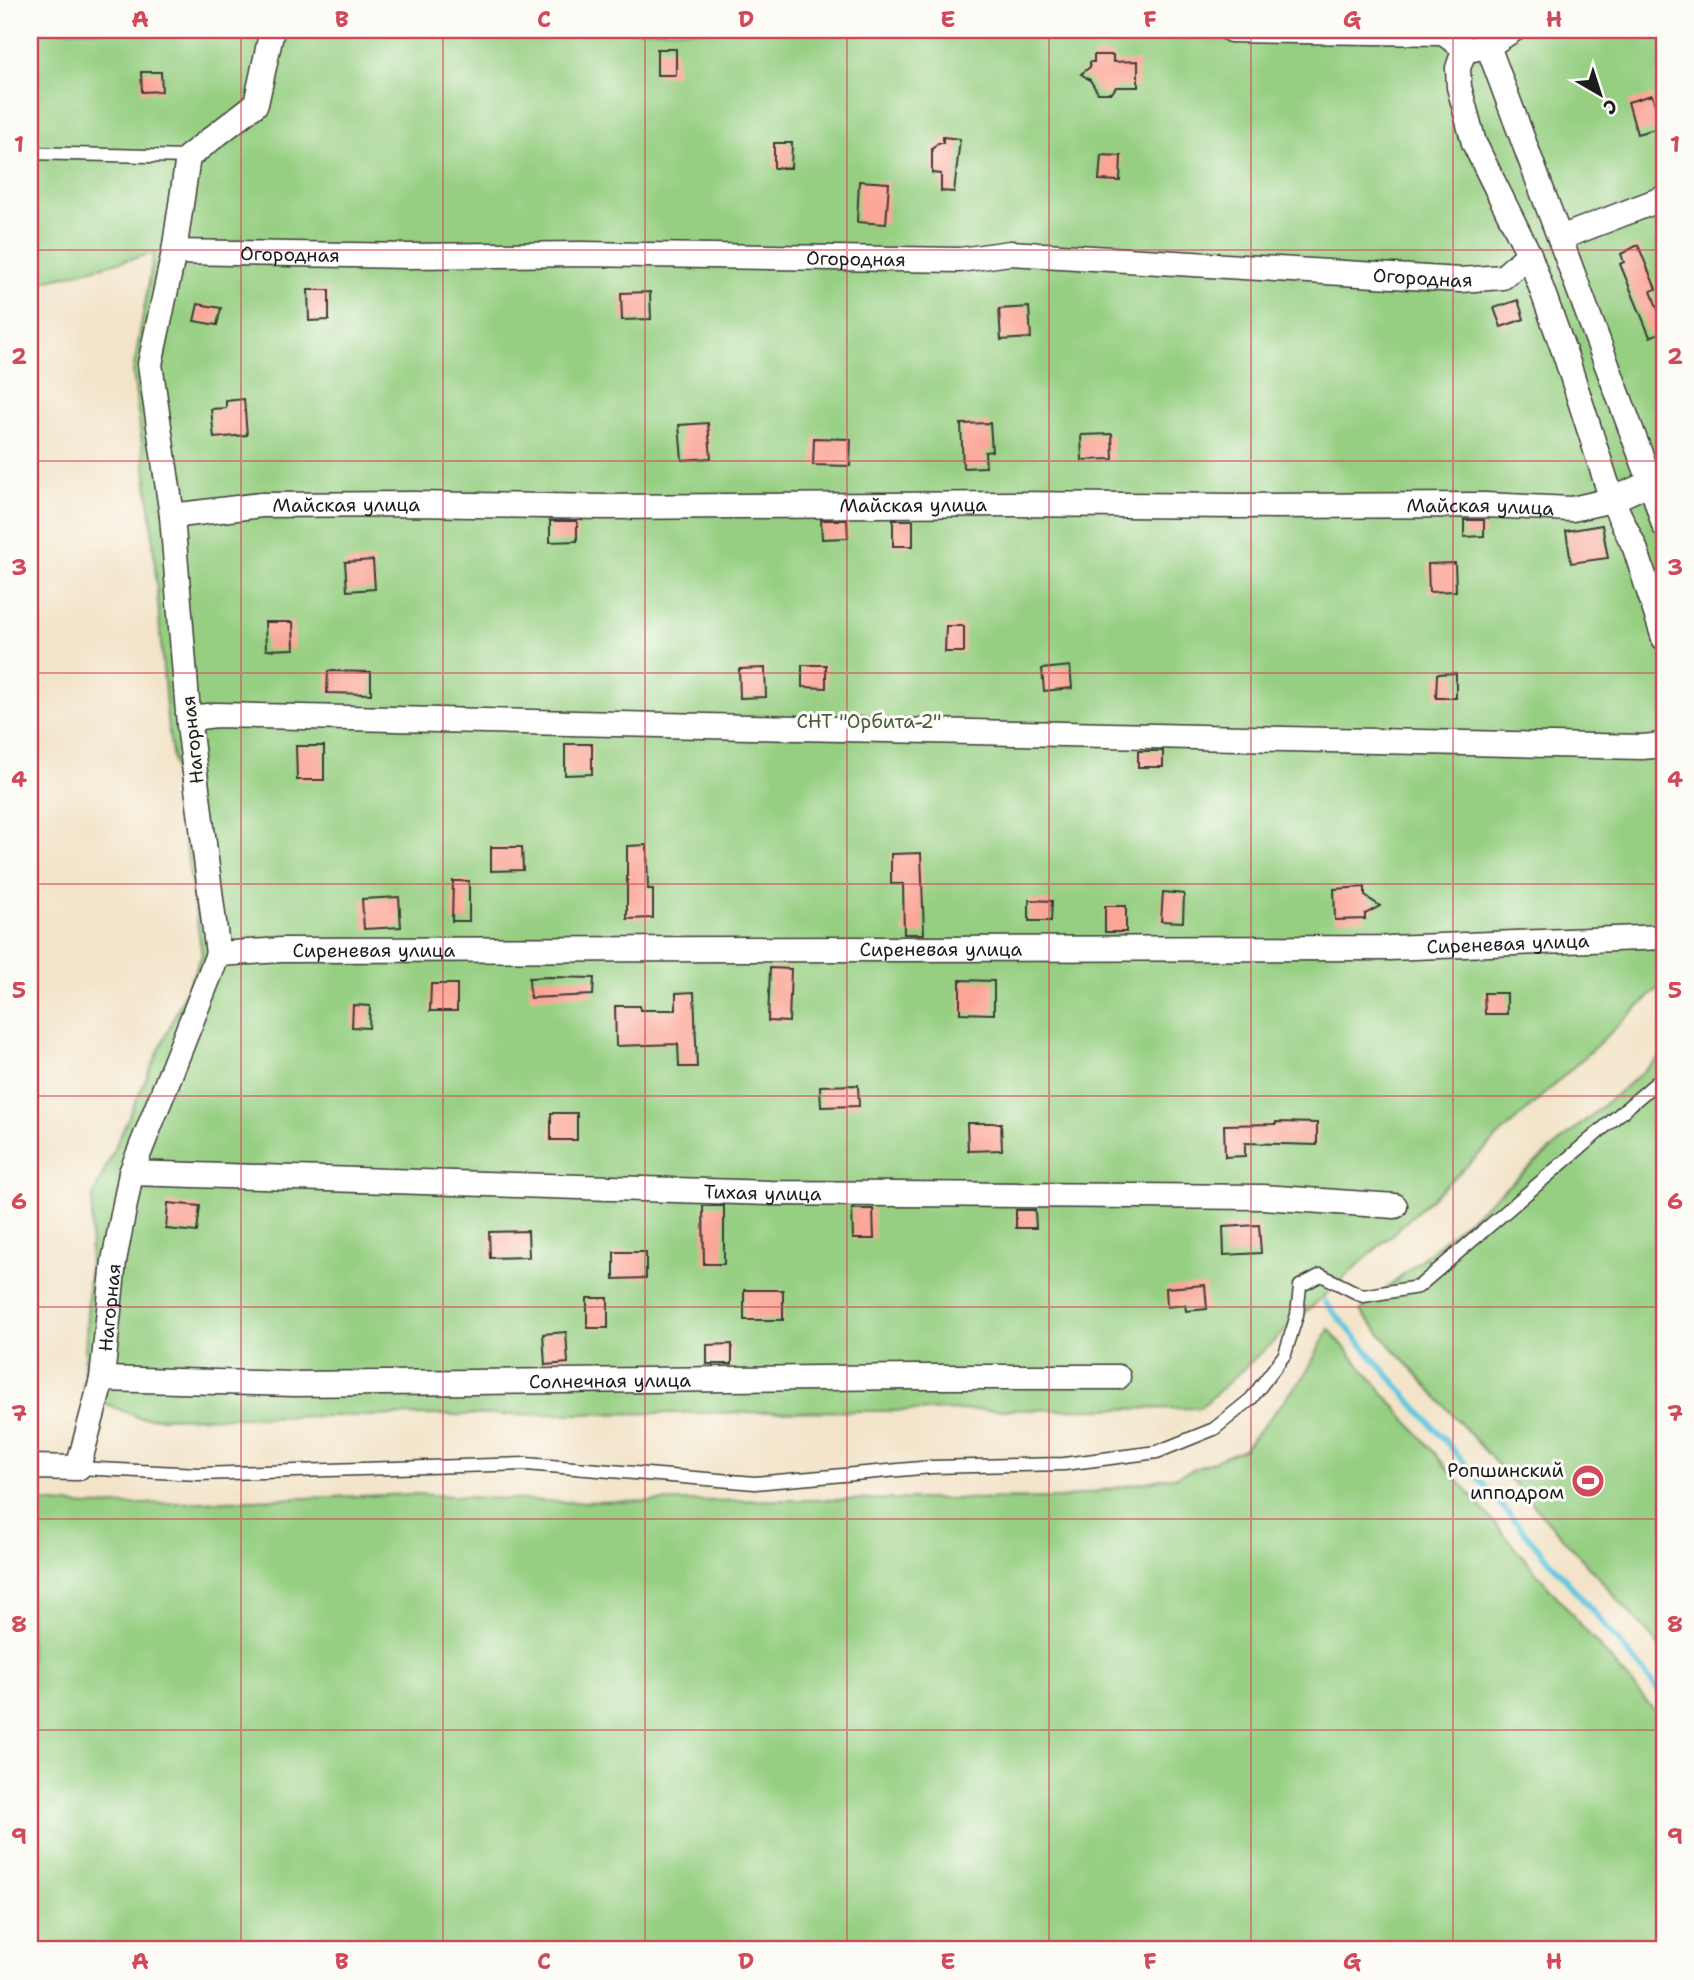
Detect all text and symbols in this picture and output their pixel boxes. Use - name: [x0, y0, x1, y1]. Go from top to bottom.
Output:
- text: A: [131, 4, 149, 34]
- text: B: [335, 4, 349, 34]
- text: C: [537, 4, 551, 34]
- text: D: [738, 4, 754, 34]
- text: E: [940, 4, 956, 34]
- text: F: [1143, 4, 1157, 34]
- text: G: [1343, 4, 1362, 34]
- text: H: [1546, 4, 1562, 34]
- north arrow: [1564, 60, 1634, 130]
- text: С: [1598, 93, 1623, 120]
- text: 1: [14, 129, 24, 159]
- text: 1: [1670, 129, 1680, 159]
- street label: Огородная: [240, 241, 340, 268]
- street label: Огородная: [806, 246, 906, 272]
- street label: Огородная: [1372, 263, 1473, 293]
- text: 2: [11, 341, 27, 371]
- text: 2: [1667, 341, 1683, 371]
- street label: Майская улица: [272, 492, 421, 518]
- street label: Майская улица: [839, 492, 987, 518]
- street label: Майская улица: [1406, 493, 1555, 521]
- text: 3: [11, 552, 27, 582]
- text: 3: [1667, 552, 1683, 582]
- street label: Нагорная: [175, 695, 210, 785]
- park label: СНТ "Орбита-2": [797, 709, 941, 734]
- text: 4: [11, 764, 27, 794]
- text: 4: [1667, 764, 1683, 794]
- street label: Сиреневая улица: [1426, 928, 1590, 959]
- street label: Сиреневая улица: [859, 937, 1023, 962]
- street label: Сиреневая улица: [292, 938, 456, 963]
- text: 5: [12, 975, 26, 1005]
- text: 5: [1668, 975, 1682, 1005]
- street label: Тихая улица: [703, 1179, 822, 1206]
- text: 6: [11, 1186, 27, 1216]
- text: 6: [1667, 1186, 1683, 1216]
- street label: Нагорная: [93, 1262, 127, 1353]
- street label: Солнечная улица: [529, 1368, 691, 1394]
- text: 7: [11, 1398, 27, 1428]
- text: 7: [1667, 1398, 1683, 1428]
- place label: Ропшинский ипподром: [1447, 1458, 1564, 1505]
- sports icon: Ропшинский ипподром: [1569, 1462, 1607, 1500]
- text: 8: [11, 1609, 27, 1639]
- text: 8: [1667, 1609, 1683, 1639]
- text: 9: [11, 1821, 27, 1851]
- text: 9: [1667, 1821, 1683, 1851]
- text: A: [131, 1946, 149, 1976]
- text: B: [335, 1946, 349, 1976]
- text: C: [537, 1946, 551, 1976]
- text: D: [738, 1946, 754, 1976]
- text: E: [940, 1946, 956, 1976]
- text: F: [1143, 1946, 1157, 1976]
- text: G: [1343, 1946, 1362, 1976]
- text: H: [1546, 1946, 1562, 1976]

